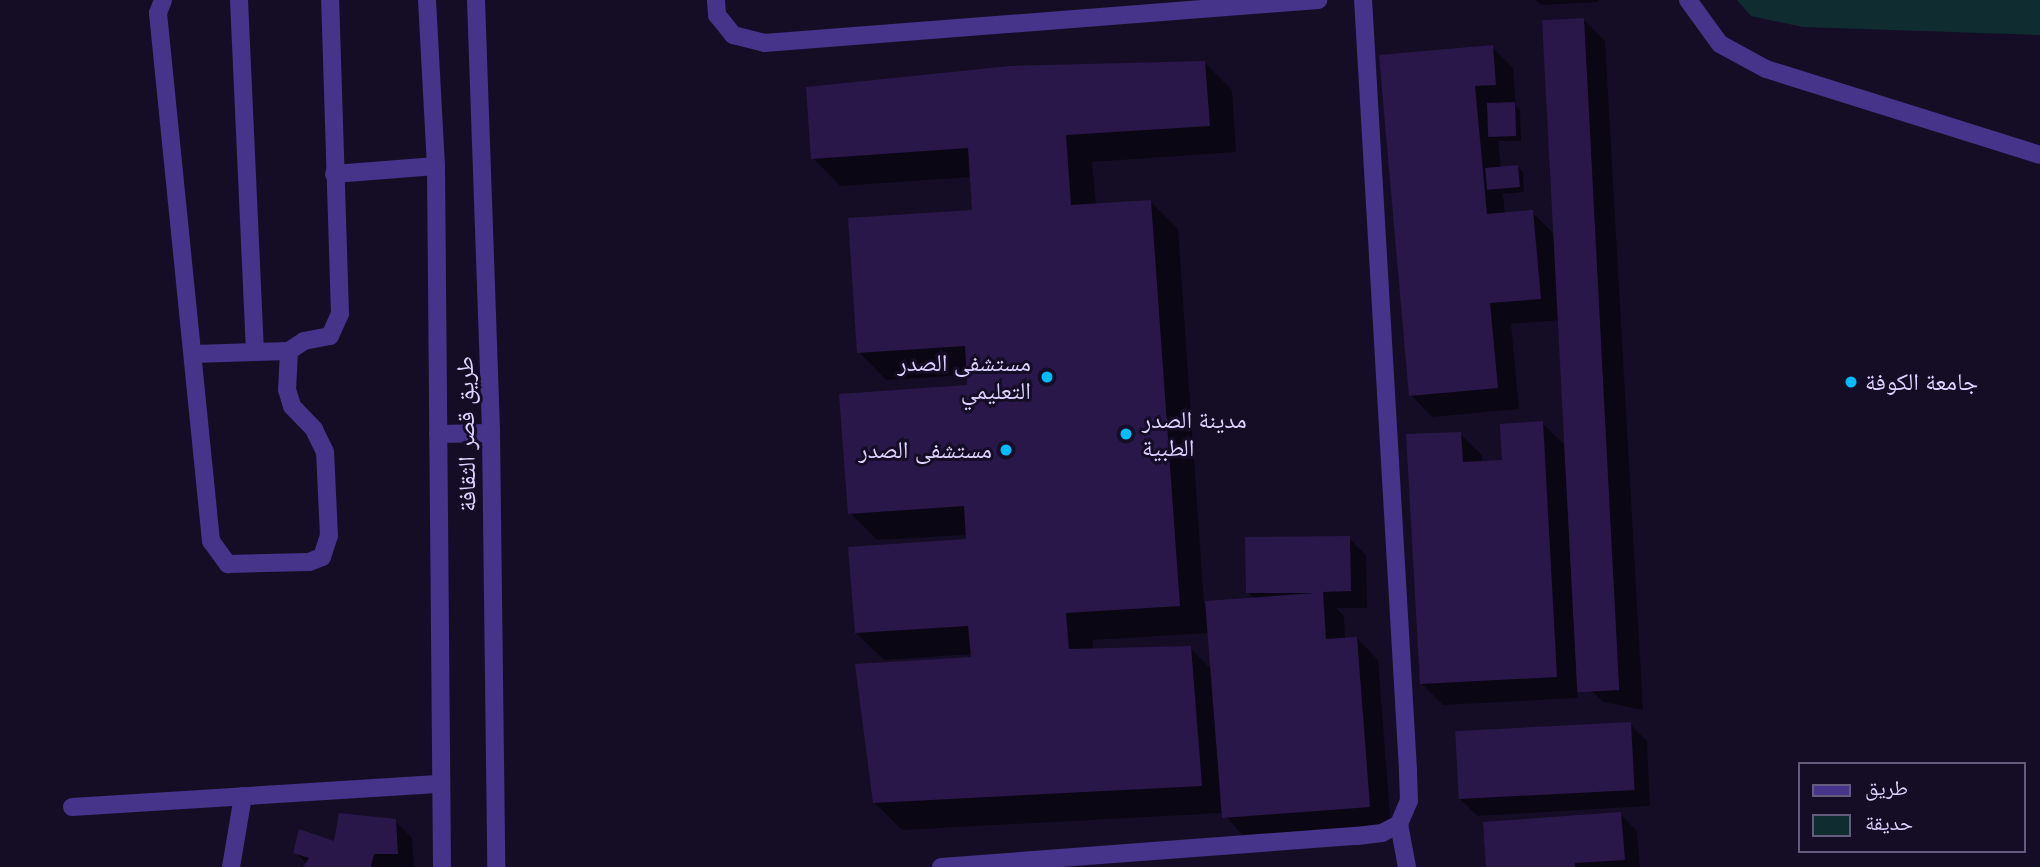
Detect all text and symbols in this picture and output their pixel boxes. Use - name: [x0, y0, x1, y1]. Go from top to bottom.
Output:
- place label: مستشفى الصدر التعليمي: [897, 349, 1031, 405]
- street label: طريق قصر الثقافة: [450, 356, 482, 512]
- marker: مستشفى الصدر التعليمي: [1037, 367, 1057, 387]
- place label: جامعة الكوفة: [1865, 368, 1978, 396]
- marker: جامعة الكوفة: [1843, 374, 1859, 390]
- place label: مدينة الصدر الطبية: [1142, 406, 1247, 462]
- marker: مدينة الصدر الطبية: [1116, 424, 1136, 444]
- place label: مستشفى الصدر: [858, 436, 992, 464]
- marker: مستشفى الصدر: [998, 442, 1014, 458]
- legend: [1798, 762, 2026, 853]
- text: طريق: [1865, 775, 1908, 800]
- text: حديقة: [1865, 810, 1913, 835]

